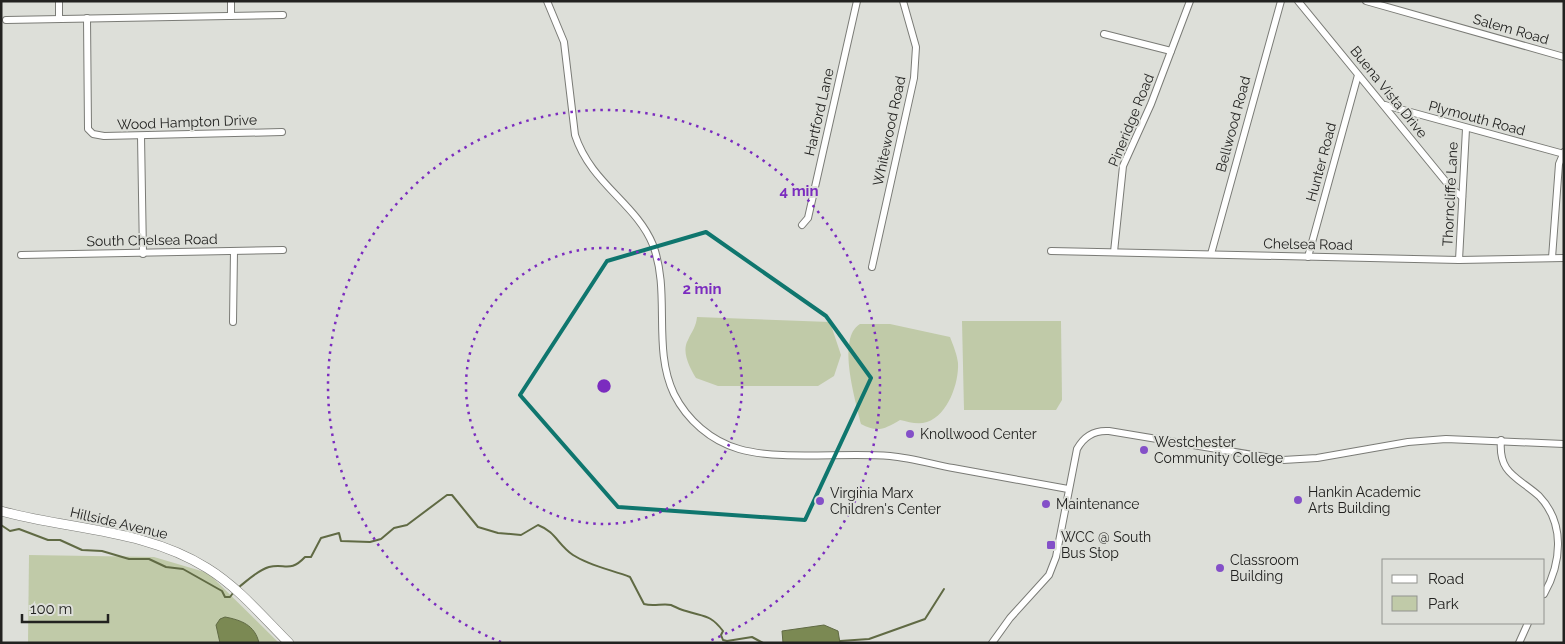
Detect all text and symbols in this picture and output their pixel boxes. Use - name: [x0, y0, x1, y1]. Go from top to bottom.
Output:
- street label: Salem Road: [1471, 11, 1551, 47]
- street label: Buena Vista Drive: [1347, 43, 1431, 141]
- street label: Hartford Lane: [801, 67, 837, 157]
- street label: Pineridge Road: [1105, 71, 1157, 169]
- street label: Bellwood Road: [1213, 74, 1253, 174]
- street label: Whitewood Road: [870, 75, 908, 187]
- street label: Plymouth Road: [1427, 97, 1527, 139]
- street label: Wood Hampton Drive: [117, 112, 257, 132]
- street label: Hunter Road: [1303, 121, 1339, 203]
- street label: Thorncliffe Lane: [1439, 141, 1461, 247]
- text: 4 min: [779, 182, 819, 200]
- street label: South Chelsea Road: [86, 231, 218, 249]
- street label: Chelsea Road: [1263, 235, 1353, 253]
- text: 2 min: [683, 280, 721, 298]
- centre of rings: [595, 377, 613, 395]
- place label: Knollwood Center: [920, 426, 1037, 442]
- marker: Knollwood Center: [904, 428, 916, 440]
- place label: Westchester Community College: [1154, 434, 1283, 466]
- marker: Westchester Community College: [1138, 444, 1150, 456]
- place label: Hankin Academic Arts Building: [1308, 484, 1421, 516]
- place label: Virginia Marx Children's Center: [830, 485, 941, 517]
- marker: Hankin Academic Arts Building: [1292, 494, 1304, 506]
- marker: Virginia Marx Children's Center: [814, 495, 826, 507]
- place label: Maintenance: [1056, 496, 1140, 512]
- marker: Maintenance: [1040, 498, 1052, 510]
- street label: Hillside Avenue: [68, 504, 170, 542]
- place label: WCC @ South Bus Stop: [1061, 529, 1151, 561]
- marker: WCC @ South Bus Stop: [1045, 539, 1057, 551]
- place label: Classroom Building: [1230, 552, 1299, 584]
- legend: [1382, 559, 1545, 624]
- marker: Classroom Building: [1214, 562, 1226, 574]
- text: Road: [1428, 570, 1464, 588]
- scale bar: [22, 592, 109, 624]
- text: Park: [1428, 595, 1459, 613]
- text: 100 m: [30, 600, 72, 618]

